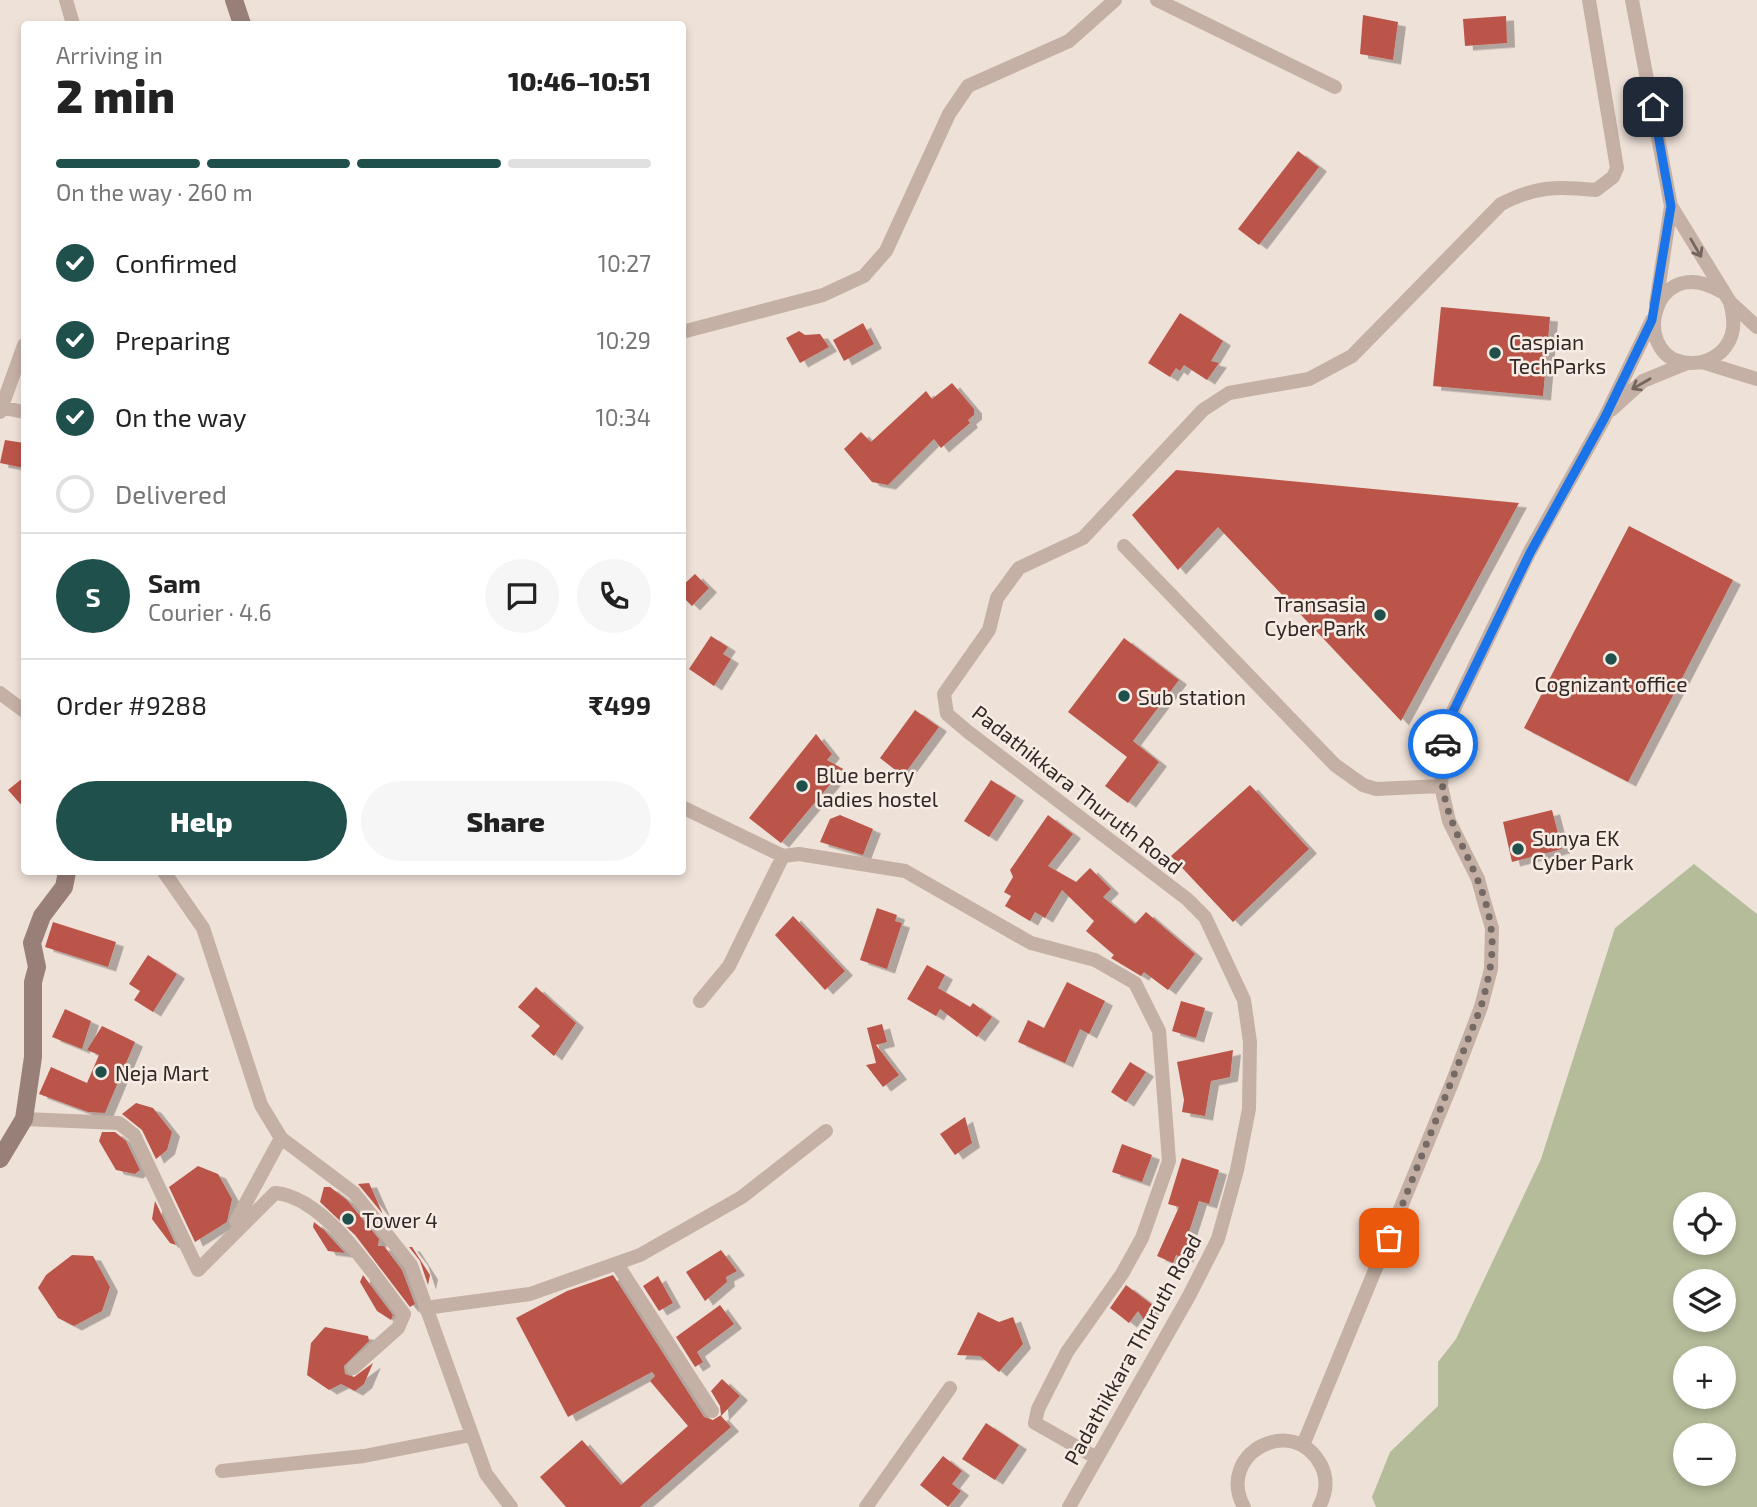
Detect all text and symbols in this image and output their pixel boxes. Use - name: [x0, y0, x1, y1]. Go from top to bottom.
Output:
- text: Arriving in: [56, 41, 163, 69]
- text: 10:46–10:51: [508, 65, 651, 96]
- text: 2 min: [56, 67, 175, 122]
- pin: [1623, 77, 1683, 137]
- icon: home: [1634, 88, 1672, 126]
- text: On the way · 260 m: [56, 178, 253, 206]
- one-way arrow: [1689, 238, 1703, 258]
- icon: check: [56, 244, 94, 282]
- text: Confirmed: [115, 247, 238, 278]
- text: 10:27: [598, 249, 651, 277]
- icon: check: [56, 321, 94, 359]
- text: Preparing: [115, 324, 230, 355]
- text: 10:29: [596, 326, 651, 354]
- place label: Caspian TechParks: [1509, 329, 1606, 378]
- marker: Caspian TechParks: [1487, 345, 1503, 361]
- one-way arrow: [1631, 377, 1651, 391]
- icon: check: [56, 398, 94, 436]
- text: On the way: [115, 401, 246, 432]
- text: 10:34: [596, 403, 651, 431]
- text: Delivered: [115, 478, 227, 509]
- button: chat: [485, 559, 559, 633]
- button: phone: [577, 559, 651, 633]
- text: Sam: [148, 567, 201, 598]
- text: S: [85, 581, 101, 612]
- place label: Transasia Cyber Park: [1264, 591, 1366, 640]
- text: Courier · 4.6: [148, 598, 272, 626]
- marker: Transasia Cyber Park: [1372, 607, 1388, 623]
- marker: Cognizant office: [1603, 651, 1619, 667]
- place label: Cognizant office: [1535, 671, 1687, 696]
- place label: Sub station: [1138, 684, 1246, 709]
- marker: Sub station: [1116, 688, 1132, 704]
- text: Order #9288: [56, 689, 207, 720]
- text: ₹499: [588, 689, 651, 720]
- street label: Padathikkara Thuruth Road: [968, 699, 1188, 879]
- courier: [1408, 709, 1478, 779]
- icon: car: [1424, 725, 1462, 763]
- place label: Blue berry ladies hostel: [816, 762, 939, 811]
- marker: Blue berry ladies hostel: [794, 778, 810, 794]
- button: Help: [56, 781, 347, 861]
- button: Share: [361, 781, 651, 861]
- place label: Sunya EK Cyber Park: [1532, 825, 1634, 874]
- marker: Sunya EK Cyber Park: [1510, 841, 1526, 857]
- place label: Neja Mart: [115, 1060, 209, 1086]
- marker: Neja Mart: [93, 1064, 109, 1080]
- map controls: [1673, 1192, 1736, 1486]
- button: locate: [1673, 1192, 1736, 1255]
- place label: Tower 4: [362, 1207, 438, 1232]
- pin: [1359, 1208, 1419, 1268]
- marker: Tower 4: [340, 1211, 356, 1227]
- icon: bag: [1370, 1219, 1408, 1257]
- street label: Padathikkara Thuruth Road: [1058, 1229, 1206, 1469]
- button: layers: [1673, 1269, 1736, 1332]
- button: +: [1673, 1346, 1736, 1409]
- button: −: [1673, 1423, 1736, 1486]

